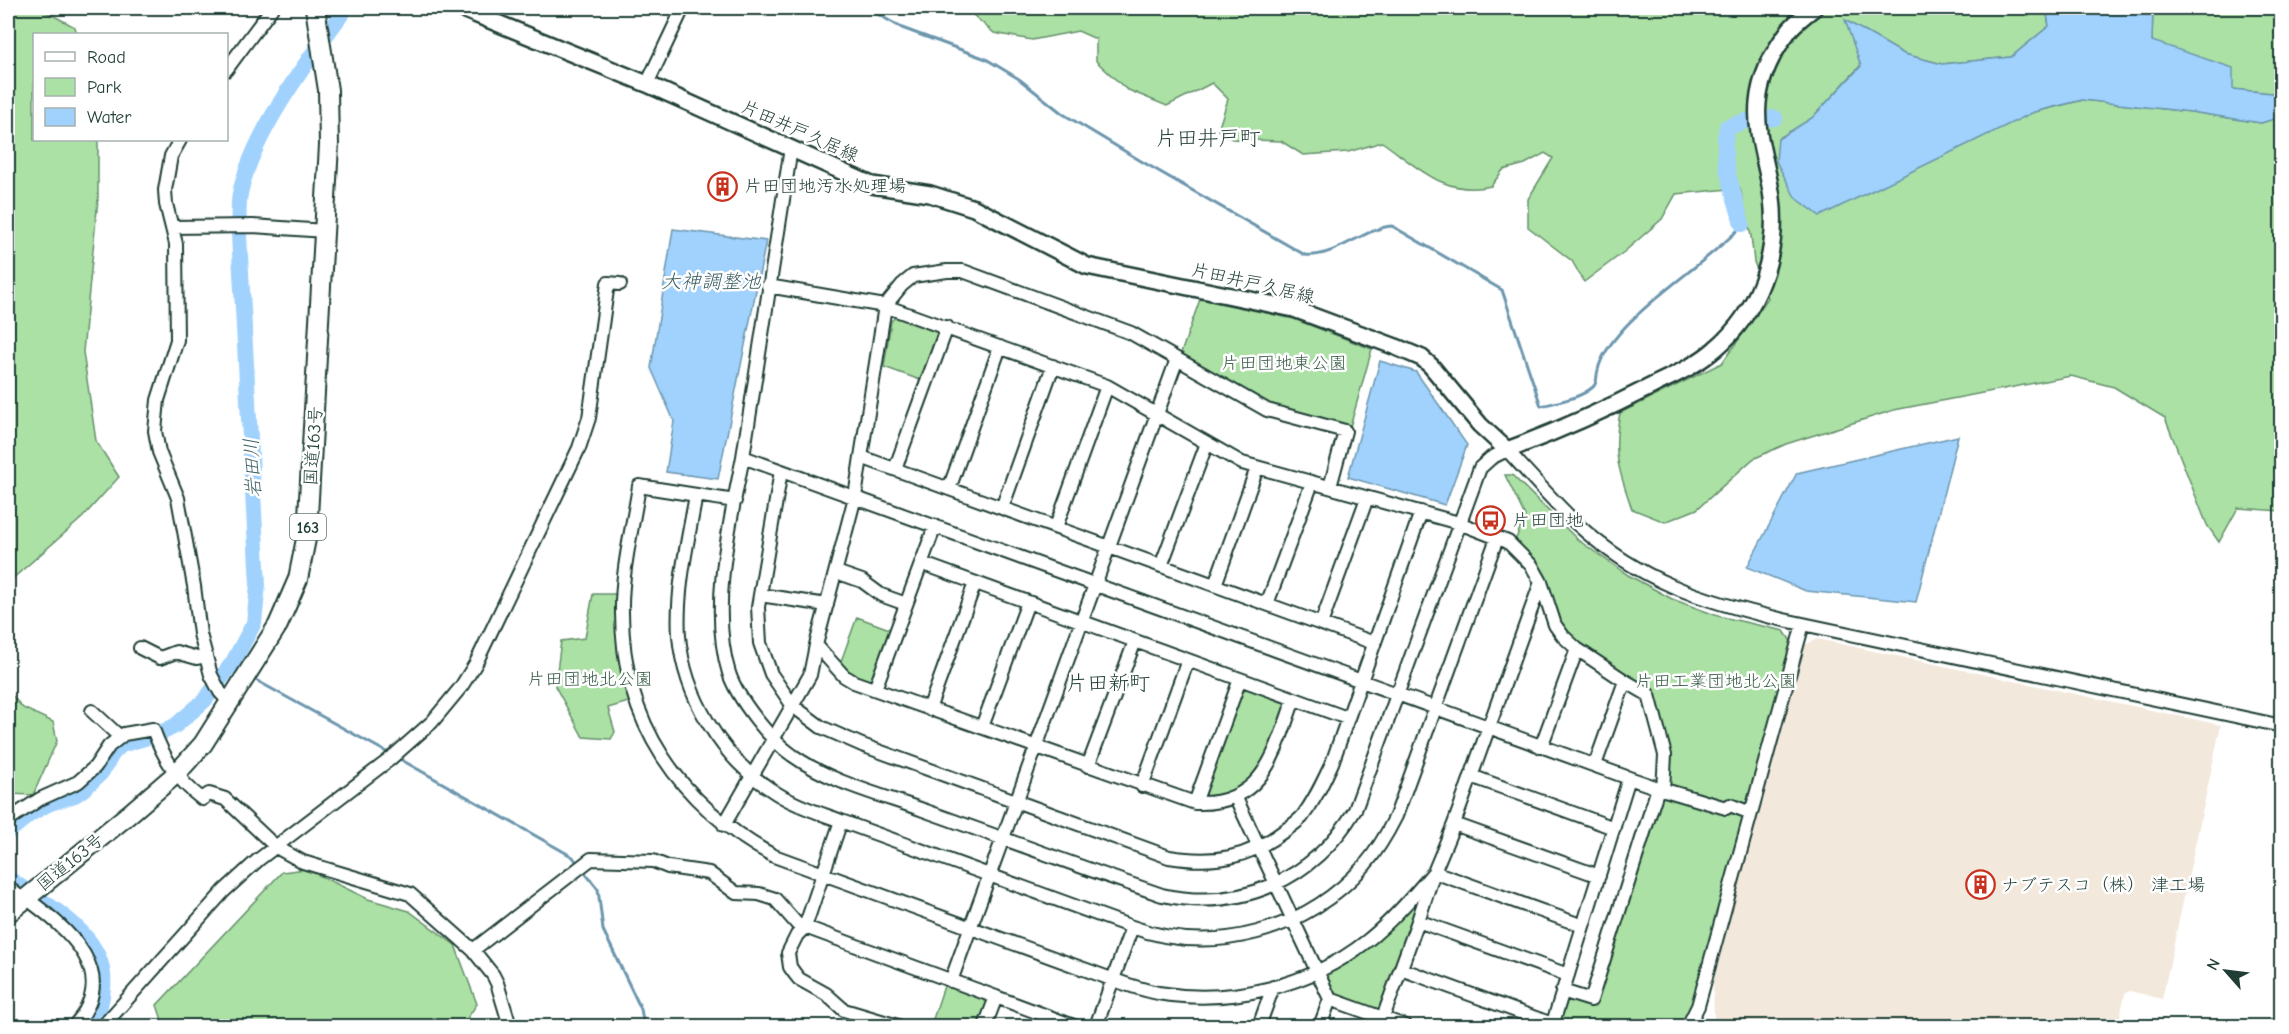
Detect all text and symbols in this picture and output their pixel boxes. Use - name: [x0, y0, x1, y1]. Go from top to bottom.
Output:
- legend: [33, 33, 228, 141]
- text: Road: [87, 47, 126, 68]
- text: Park: [87, 77, 122, 98]
- street label: 片田井戸久居線: [738, 96, 862, 167]
- text: Water: [87, 107, 132, 128]
- district label: 片田井戸町: [1156, 126, 1261, 150]
- building icon: 片田団地汚水処理場: [707, 170, 739, 202]
- place label: 片田団地汚水処理場: [744, 176, 906, 197]
- street label: 片田井戸久居線: [1189, 259, 1317, 308]
- water label: 大神調整池: [661, 270, 762, 293]
- park label: 片田団地東公園: [1221, 353, 1347, 374]
- street label: 国道163号: [300, 405, 327, 487]
- water label: 岩田川: [239, 437, 266, 499]
- bus stop icon: 片田団地: [1475, 504, 1507, 536]
- place label: 片田団地: [1512, 510, 1584, 531]
- road number: 163: [290, 514, 326, 540]
- park label: 片田団地北公園: [527, 669, 653, 690]
- district label: 片田新町: [1066, 671, 1150, 695]
- park label: 片田工業団地北公園: [1635, 671, 1797, 692]
- street label: 国道163号: [33, 829, 108, 896]
- building icon: ナブテスコ（株） 津工場: [1964, 869, 1996, 901]
- place label: ナブテスコ（株） 津工場: [2001, 875, 2205, 896]
- north arrow: [2196, 941, 2256, 1001]
- text: N: [2203, 956, 2224, 973]

